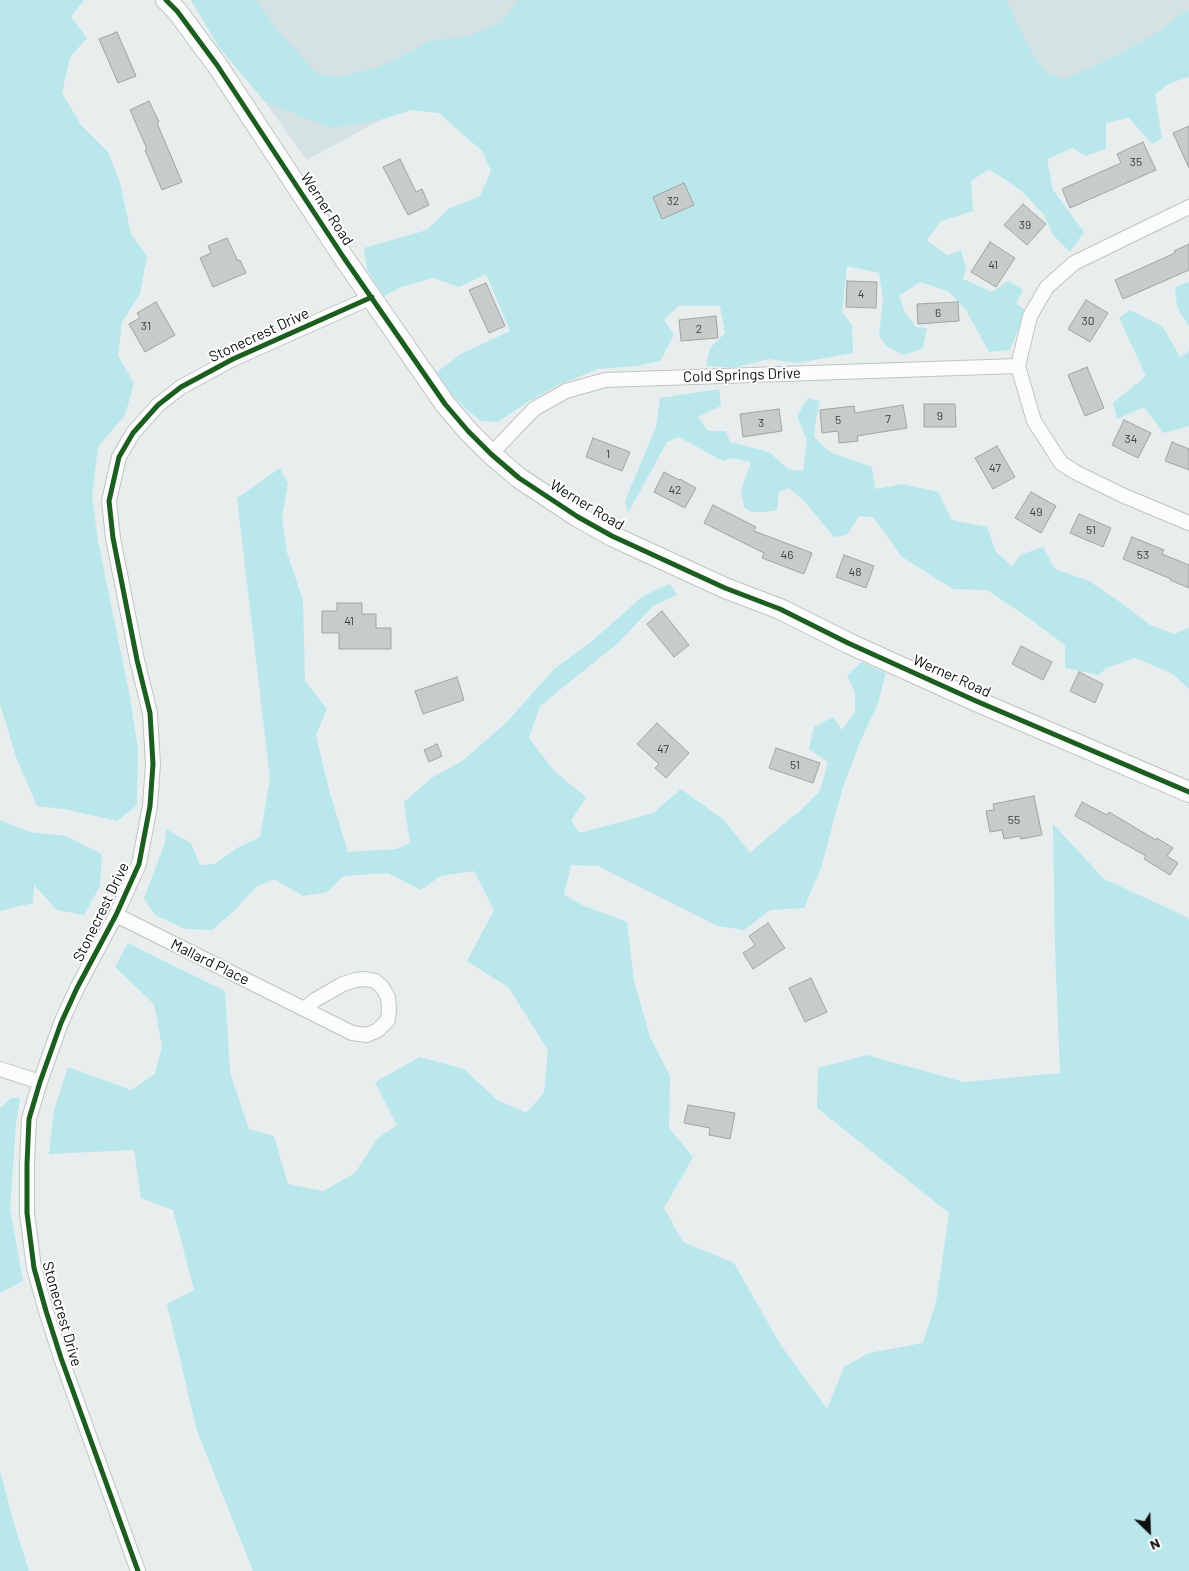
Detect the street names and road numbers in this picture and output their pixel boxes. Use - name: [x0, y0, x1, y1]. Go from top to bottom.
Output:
- street label: Werner Road: [297, 169, 357, 249]
- street label: Stonecrest Drive: [206, 304, 312, 366]
- street label: Cold Springs Drive: [683, 364, 801, 386]
- street label: Werner Road: [547, 476, 627, 534]
- street label: Werner Road: [910, 651, 994, 701]
- street label: Stonecrest Drive: [69, 859, 133, 965]
- street label: Mallard Place: [168, 935, 252, 989]
- street label: Stonecrest Drive: [38, 1259, 86, 1369]

